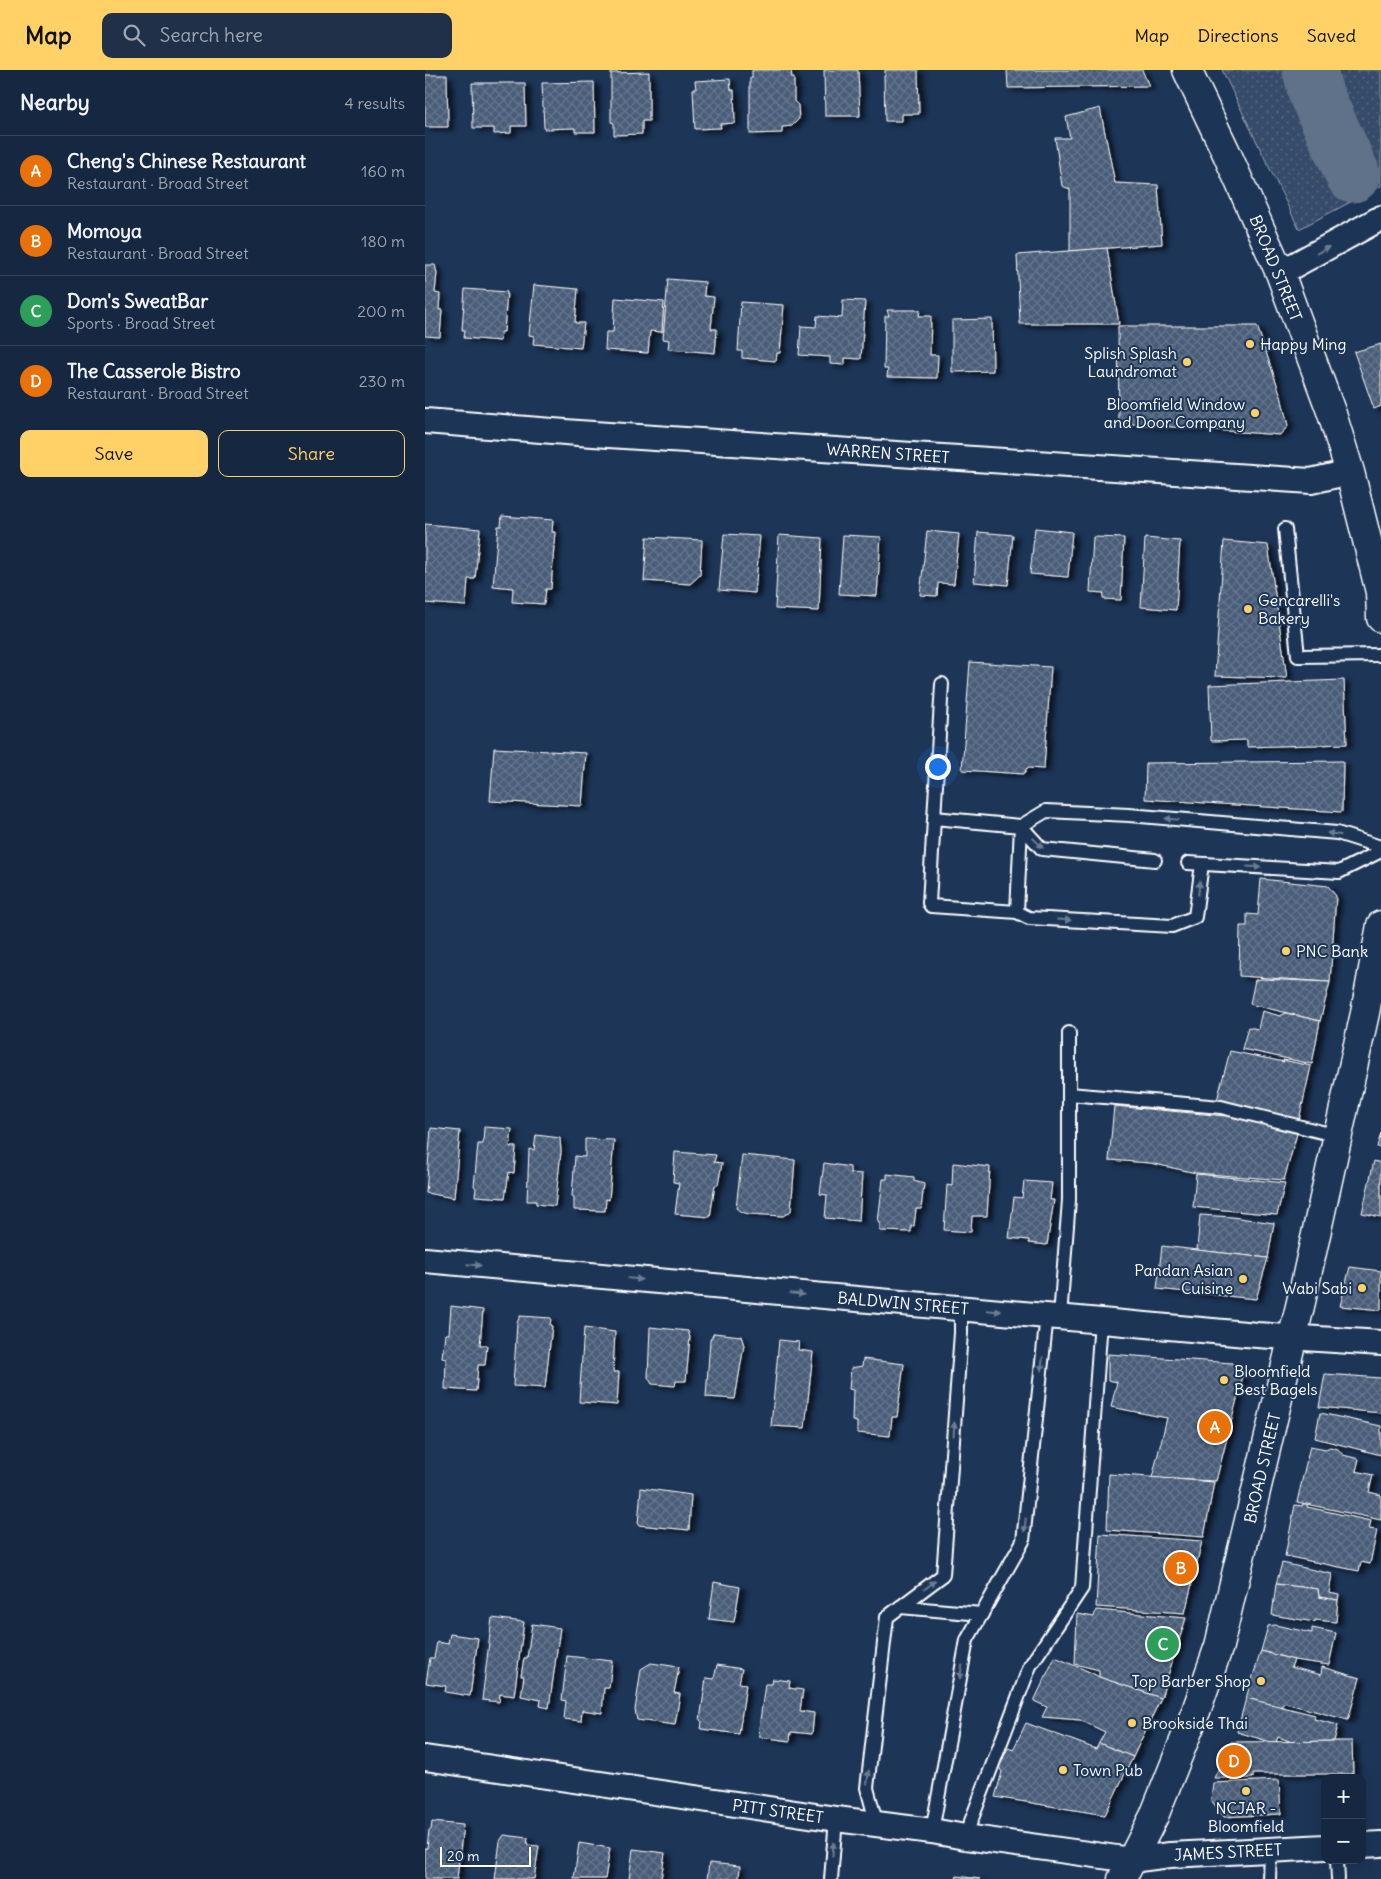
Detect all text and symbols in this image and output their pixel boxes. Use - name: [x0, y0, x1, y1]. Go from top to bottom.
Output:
- search box: [102, 13, 452, 58]
- text: Map: [25, 20, 72, 50]
- icon: search: [120, 21, 148, 49]
- text: Search here: [160, 23, 263, 47]
- text: Map: [1134, 24, 1169, 47]
- text: Directions: [1197, 24, 1279, 47]
- text: Saved: [1307, 24, 1356, 47]
- text: Nearby: [20, 89, 90, 116]
- text: 4 results: [344, 93, 405, 113]
- text: Cheng's Chinese Restaurant: [67, 149, 306, 173]
- text: A: [31, 161, 41, 181]
- text: 160 m: [361, 161, 405, 181]
- text: Restaurant · Broad Street: [67, 173, 249, 193]
- street label: BROAD STREET: [1246, 212, 1306, 324]
- text: Momoya: [67, 219, 142, 243]
- text: B: [31, 231, 41, 251]
- text: 180 m: [361, 231, 405, 251]
- text: Restaurant · Broad Street: [67, 243, 249, 263]
- one-way arrow: [1316, 246, 1330, 254]
- text: Dom's SweatBar: [67, 289, 208, 313]
- text: C: [31, 301, 41, 321]
- text: 200 m: [357, 301, 405, 321]
- text: Sports · Broad Street: [67, 313, 215, 333]
- place label: Happy Ming: [1260, 334, 1346, 354]
- marker: Happy Ming: [1244, 338, 1256, 350]
- place label: Splish Splash Laundromat: [1084, 343, 1178, 381]
- marker: Splish Splash Laundromat: [1181, 356, 1193, 368]
- text: The Casserole Bistro: [67, 359, 241, 383]
- text: D: [30, 371, 42, 391]
- text: 230 m: [359, 371, 405, 391]
- text: Restaurant · Broad Street: [67, 383, 249, 403]
- place label: Bloomfield Window and Door Company: [1104, 394, 1245, 432]
- marker: Bloomfield Window and Door Company: [1249, 407, 1261, 419]
- button: Save: [20, 430, 208, 477]
- button: Share: [218, 430, 405, 477]
- street label: WARREN STREET: [826, 439, 950, 467]
- place label: Gencarelli's Bakery: [1258, 590, 1340, 628]
- marker: Gencarelli's Bakery: [1242, 603, 1254, 615]
- your location: [925, 754, 951, 780]
- one-way arrow: [1164, 815, 1180, 823]
- one-way arrow: [1326, 829, 1342, 837]
- one-way arrow: [1032, 838, 1044, 849]
- one-way arrow: [1246, 863, 1262, 871]
- one-way arrow: [1195, 879, 1203, 895]
- one-way arrow: [1057, 917, 1073, 925]
- place label: PNC Bank: [1296, 941, 1368, 961]
- marker: PNC Bank: [1280, 945, 1292, 957]
- place label: Pandan Asian Cuisine: [1134, 1260, 1233, 1298]
- one-way arrow: [466, 1261, 482, 1269]
- marker: Pandan Asian Cuisine: [1237, 1273, 1249, 1285]
- one-way arrow: [628, 1275, 644, 1283]
- place label: Wabi Sabi: [1282, 1278, 1352, 1298]
- marker: Wabi Sabi: [1356, 1282, 1368, 1294]
- street label: BALDWIN STREET: [837, 1287, 969, 1319]
- one-way arrow: [790, 1290, 806, 1298]
- one-way arrow: [986, 1307, 1002, 1315]
- one-way arrow: [1038, 1356, 1046, 1372]
- place label: Bloomfield Best Bagels: [1234, 1361, 1318, 1399]
- marker: Bloomfield Best Bagels: [1218, 1374, 1230, 1386]
- pin: A: [1199, 1408, 1231, 1446]
- street label: BROAD STREET: [1240, 1411, 1284, 1525]
- one-way arrow: [950, 1421, 958, 1437]
- one-way arrow: [1021, 1518, 1029, 1534]
- pin: B: [1165, 1549, 1197, 1587]
- one-way arrow: [923, 1580, 937, 1590]
- pin: C: [1147, 1625, 1179, 1663]
- one-way arrow: [957, 1665, 965, 1681]
- place label: Top Barber Shop: [1132, 1671, 1251, 1691]
- marker: Top Barber Shop: [1255, 1675, 1267, 1687]
- place label: Brookside Thai: [1142, 1713, 1248, 1733]
- marker: Brookside Thai: [1126, 1717, 1138, 1729]
- pin: D: [1218, 1742, 1250, 1780]
- place label: Town Pub: [1073, 1760, 1143, 1780]
- marker: Town Pub: [1057, 1764, 1069, 1776]
- one-way arrow: [864, 1769, 872, 1785]
- map controls: [1321, 1774, 1366, 1864]
- button: +: [1321, 1774, 1366, 1819]
- marker: NCJAR - Bloomfield: [1240, 1785, 1252, 1797]
- street label: PITT STREET: [731, 1795, 825, 1827]
- place label: NCJAR - Bloomfield: [1208, 1798, 1284, 1836]
- button: −: [1321, 1819, 1366, 1864]
- street label: JAMES STREET: [1174, 1839, 1282, 1865]
- one-way arrow: [829, 1841, 837, 1857]
- scale bar: [440, 1844, 531, 1867]
- text: 20 m: [447, 1847, 480, 1865]

